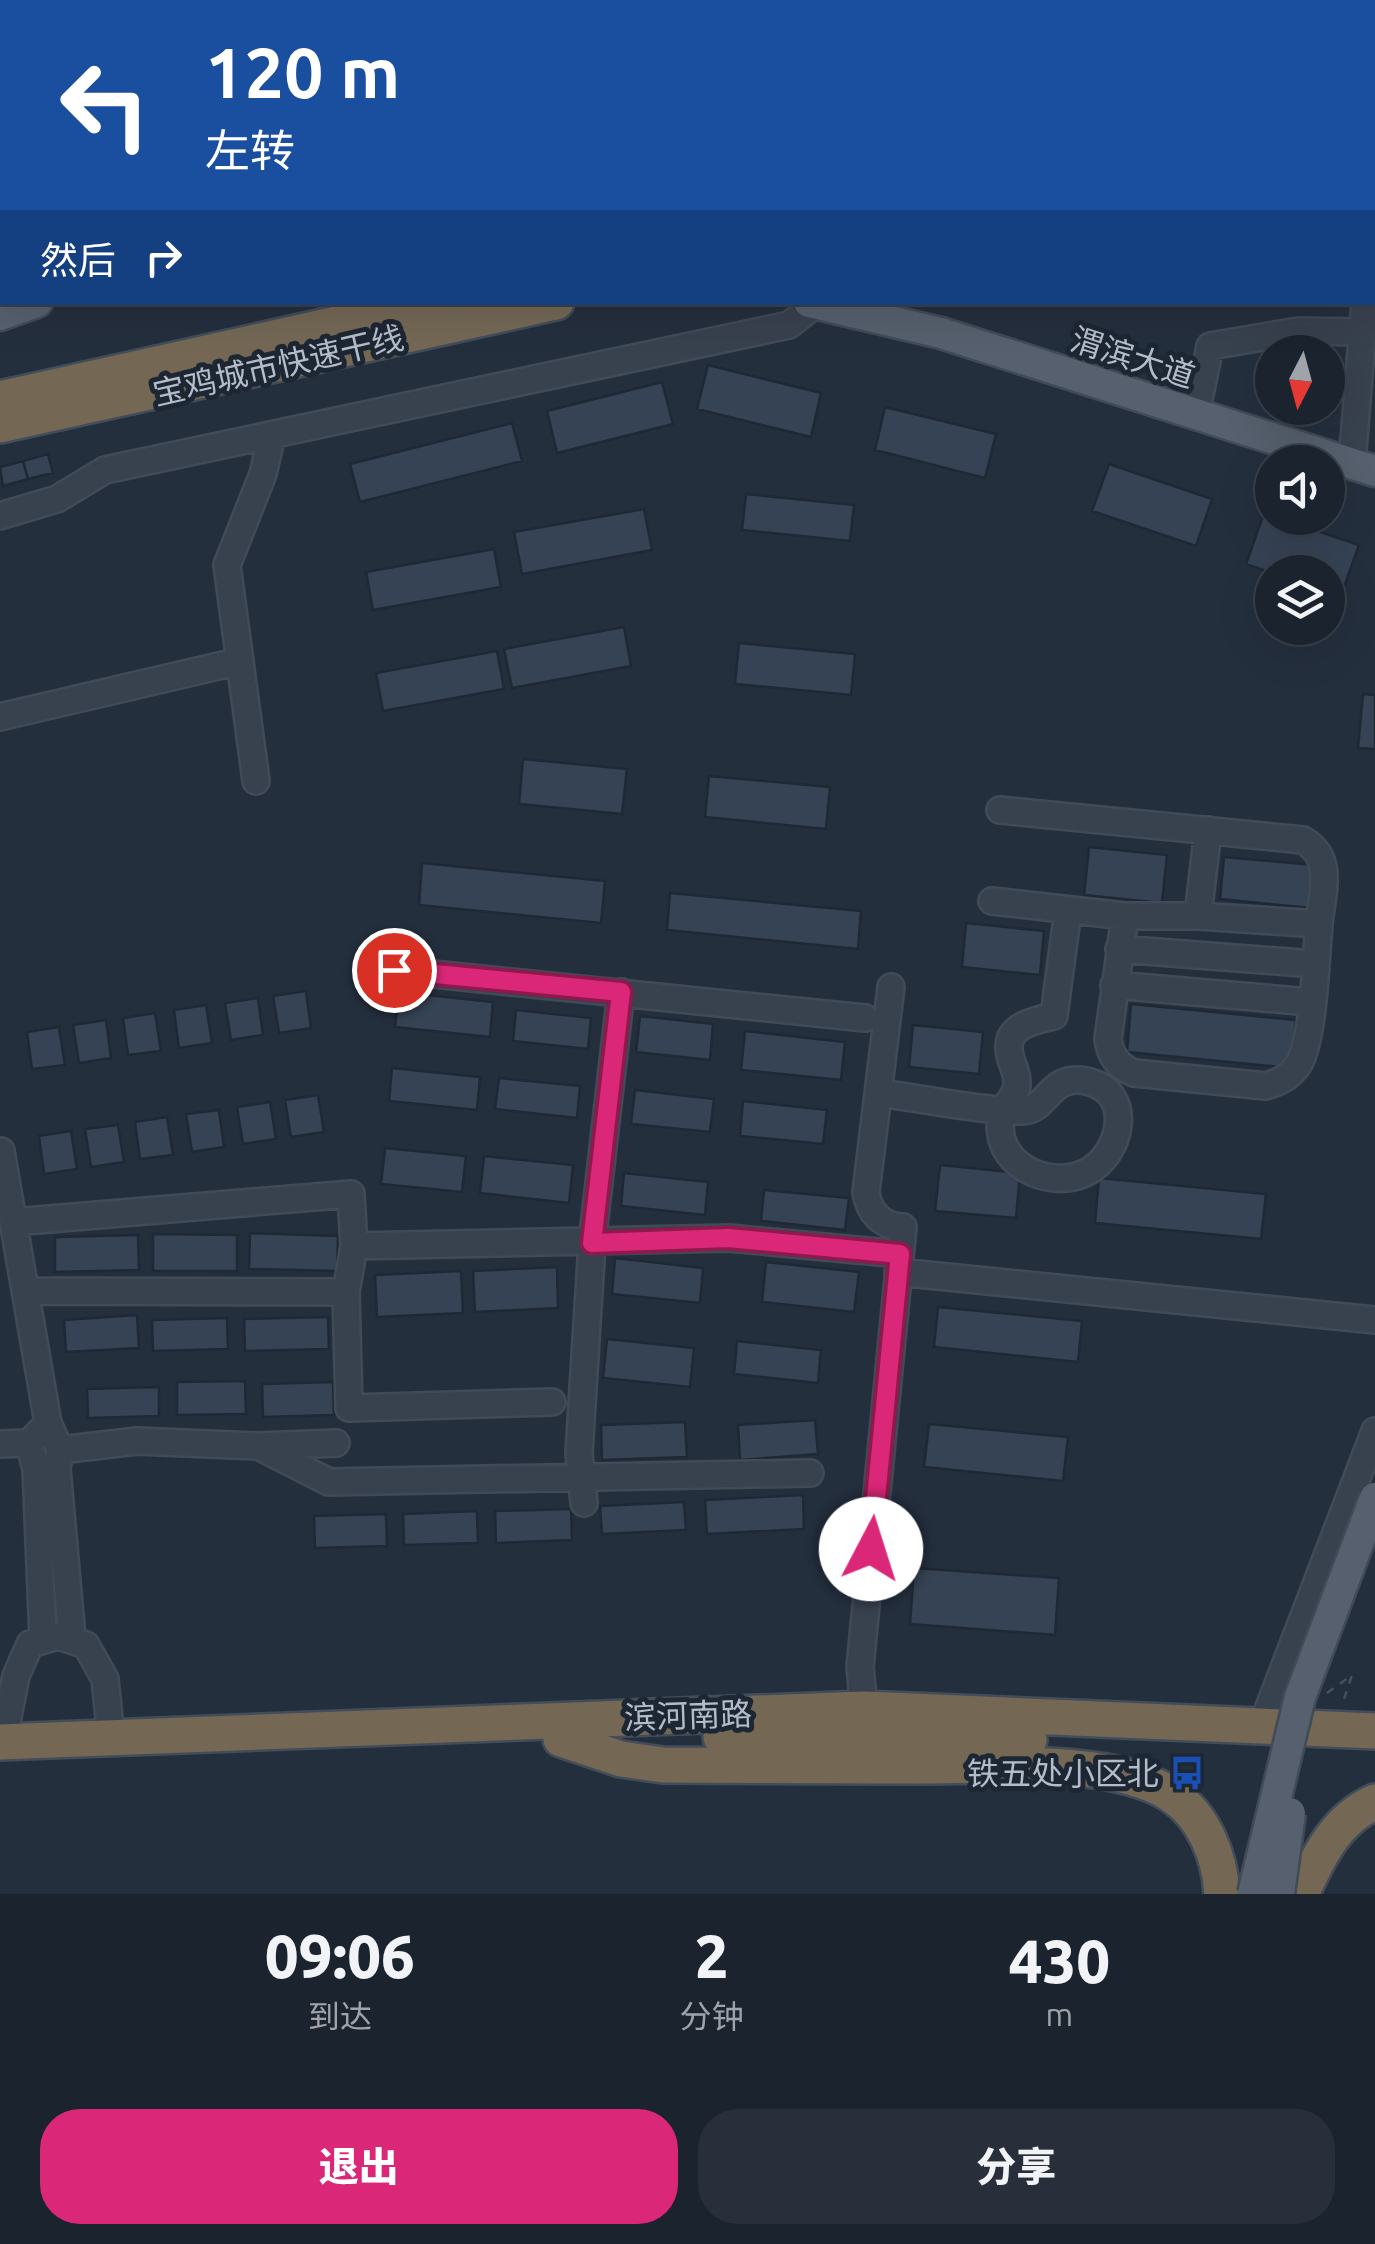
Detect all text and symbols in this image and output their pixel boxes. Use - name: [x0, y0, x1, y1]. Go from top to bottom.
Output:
- text: 120 m: [205, 33, 400, 111]
- icon: left: [40, 40, 170, 170]
- text: 左转: [205, 125, 295, 176]
- icon: right: [136, 230, 191, 285]
- text: 然后: [40, 239, 116, 281]
- street label: 宝鸡城市快速干线: [149, 319, 407, 411]
- street label: 渭滨大道: [1067, 320, 1199, 394]
- north arrow: [1255, 335, 1345, 425]
- map controls: [1255, 335, 1345, 645]
- button: sound: [1255, 445, 1345, 535]
- button: layers: [1255, 555, 1345, 645]
- pin: [352, 928, 437, 1013]
- icon: arrive: [367, 943, 422, 998]
- position arrow: [819, 1497, 923, 1601]
- street label: 滨河南路: [623, 1695, 753, 1735]
- bus stop icon: 铁五处小区北: [1168, 1754, 1206, 1792]
- place label: 铁五处小区北: [967, 1755, 1159, 1791]
- text: 09:06: [265, 1922, 415, 1989]
- text: 2: [695, 1922, 729, 1989]
- text: 430: [1009, 1927, 1110, 1994]
- text: m: [1046, 1996, 1073, 2032]
- text: 到达: [308, 1998, 372, 2034]
- text: 分钟: [680, 1998, 744, 2034]
- button: 退出: [40, 2109, 678, 2224]
- button: 分享: [698, 2109, 1335, 2224]

